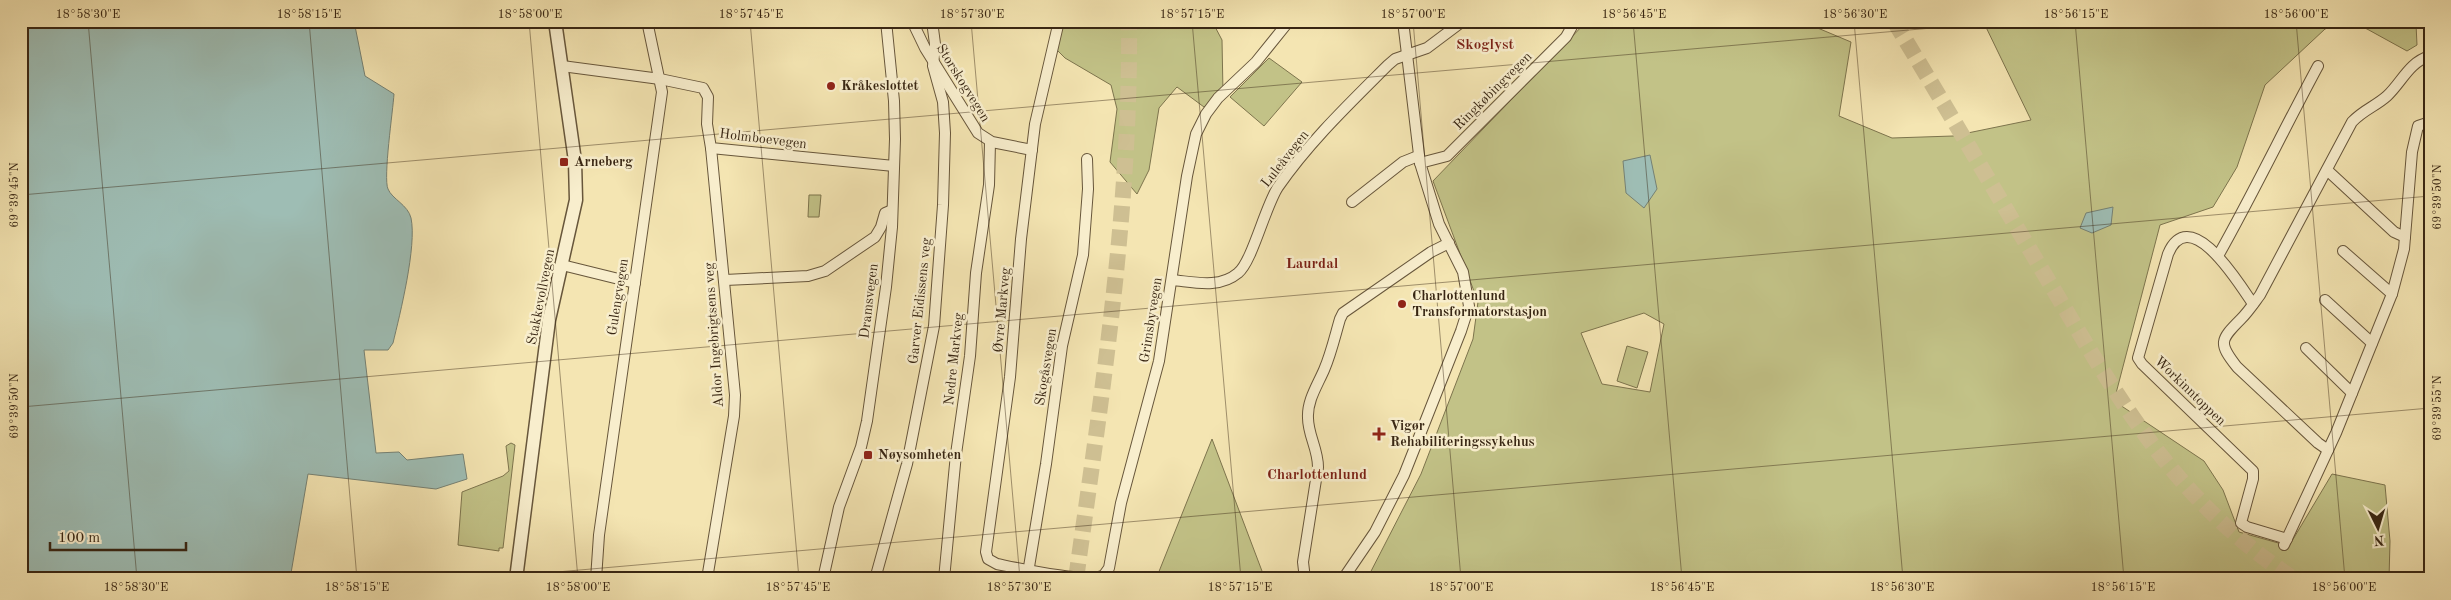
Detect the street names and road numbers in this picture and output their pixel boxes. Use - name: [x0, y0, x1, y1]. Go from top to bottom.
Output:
- street label: Storskogvegen: [934, 42, 993, 125]
- street label: Ringkøbingvegen: [1451, 49, 1535, 133]
- street label: Holmboevegen: [718, 127, 808, 151]
- street label: Luleåvegen: [1258, 127, 1312, 190]
- street label: Garver Eidissens veg: [906, 237, 934, 365]
- street label: Stakkevollvegen: [525, 247, 557, 346]
- street label: Gulengvegen: [605, 257, 631, 336]
- street label: Aldor Ingebrigtsens veg: [702, 262, 726, 408]
- street label: Dramsvegen: [857, 262, 881, 339]
- street label: Øvre Markveg: [991, 266, 1013, 353]
- street label: Grimsbyvegen: [1137, 276, 1165, 364]
- street label: Nedre Markveg: [942, 312, 966, 406]
- street label: Skogåsvegen: [1033, 327, 1059, 407]
- street label: Workinntoppen: [2152, 354, 2229, 429]

